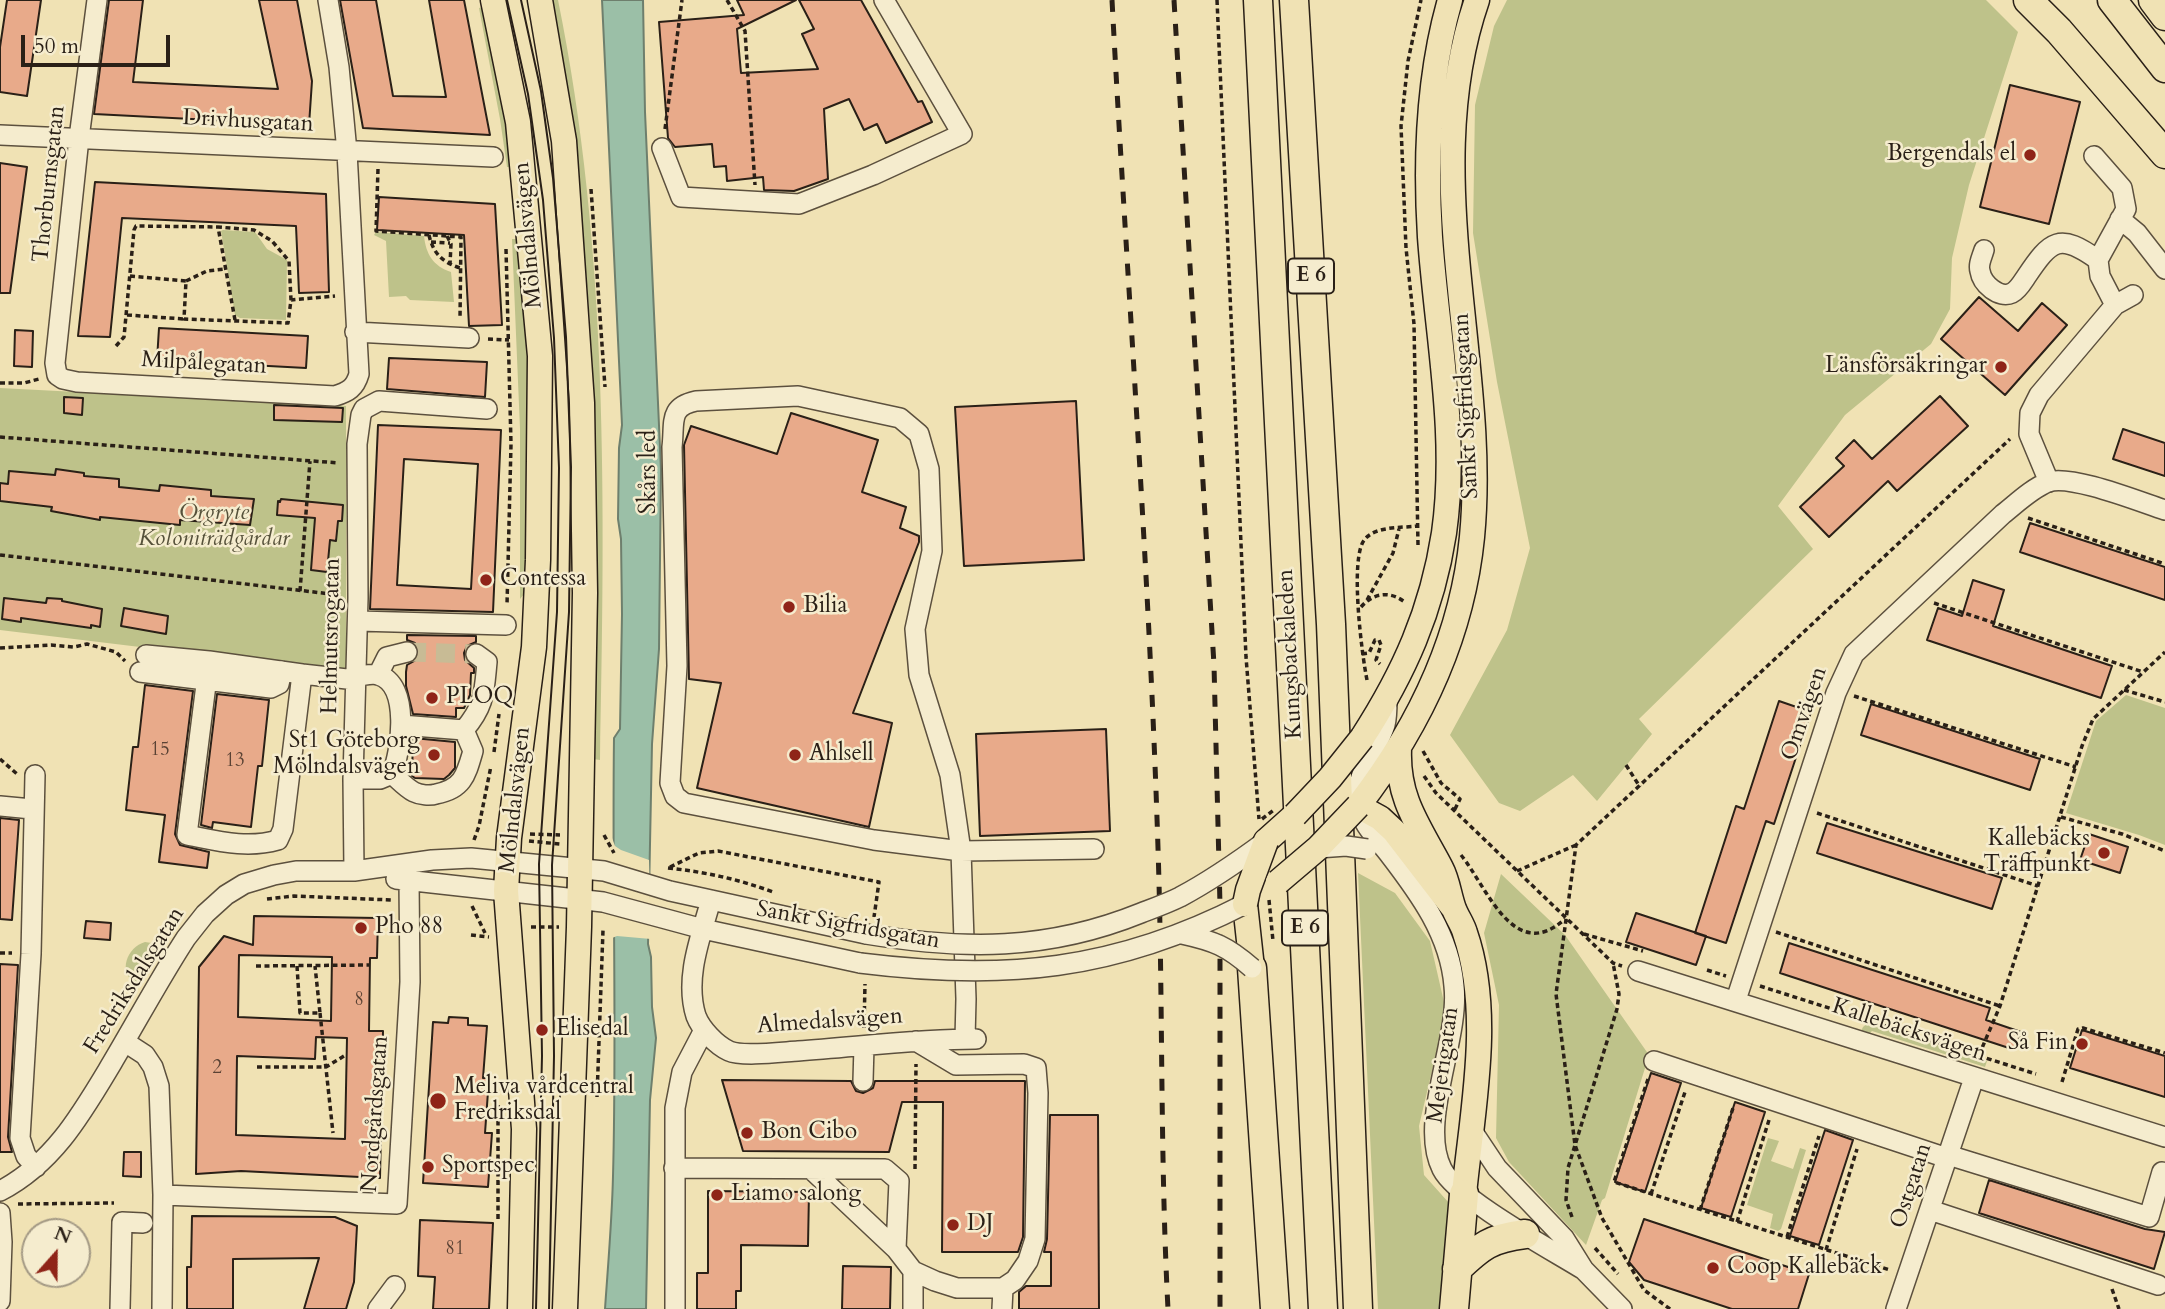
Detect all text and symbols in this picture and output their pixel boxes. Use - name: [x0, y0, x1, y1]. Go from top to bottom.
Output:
- scale bar: [24, 21, 173, 65]
- text: 50 m: [34, 32, 79, 61]
- street label: Thorburnsgatan: [28, 104, 72, 264]
- street label: Drivhusgatan: [182, 105, 314, 139]
- place label: Bergendals el: [1887, 141, 2016, 169]
- marker: Bergendals el: [2022, 147, 2038, 163]
- street label: Mölndalsvägen: [509, 161, 549, 309]
- road number: E 6: [1288, 258, 1334, 294]
- street label: Sankt Sigfridsgatan: [1448, 312, 1486, 500]
- street label: Milpålegatan: [141, 347, 267, 381]
- place label: Länsförsäkringar: [1825, 353, 1987, 381]
- marker: Länsförsäkringar: [1993, 359, 2009, 375]
- street label: Skårs led: [636, 430, 664, 514]
- park label: Örgryte Koloniträdgårdar: [138, 500, 290, 554]
- street label: Helmutsrogatan: [317, 558, 347, 714]
- place label: Contessa: [500, 566, 586, 594]
- street label: Kungsbackaleden: [1273, 568, 1309, 740]
- marker: Contessa: [478, 572, 494, 588]
- place label: Bilia: [803, 593, 847, 621]
- marker: Bilia: [781, 599, 797, 615]
- street label: Omvägen: [1776, 663, 1834, 765]
- place label: PLOQ: [446, 684, 513, 712]
- marker: PLOQ: [424, 690, 440, 706]
- street label: Mölndalsvägen: [495, 726, 537, 874]
- place label: St1 Göteborg Mölndalsvägen: [273, 728, 420, 782]
- house number: 15: [150, 740, 170, 762]
- place label: Ahlsell: [809, 741, 874, 769]
- marker: St1 Göteborg Mölndalsvägen: [426, 747, 442, 763]
- marker: Ahlsell: [787, 747, 803, 763]
- house number: 13: [225, 751, 245, 773]
- place label: Kallebäcks Träffpunkt: [1983, 826, 2090, 880]
- marker: Kallebäcks Träffpunkt: [2096, 845, 2112, 861]
- street label: Sankt Sigfridsgatan: [754, 896, 942, 956]
- street label: Fredriksdalsgatan: [79, 903, 191, 1059]
- road number: E 6: [1282, 911, 1328, 946]
- place label: Pho 88: [375, 914, 443, 942]
- marker: Pho 88: [353, 920, 369, 936]
- house number: 8: [354, 990, 364, 1012]
- street label: Kallebäcksvägen: [1828, 993, 1990, 1069]
- street label: Almedalsvägen: [756, 1003, 904, 1041]
- street label: Mejerigatan: [1422, 1005, 1466, 1125]
- place label: Elisedal: [556, 1016, 629, 1044]
- marker: Elisedal: [534, 1022, 550, 1038]
- place label: Så Fin: [2008, 1030, 2068, 1058]
- street label: Nordgårdsgatan: [357, 1035, 395, 1193]
- marker: Så Fin: [2074, 1036, 2090, 1052]
- house number: 2: [212, 1058, 222, 1080]
- place label: Meliva vårdcentral Fredriksdal: [454, 1074, 634, 1128]
- marker: Meliva vårdcentral Fredriksdal: [428, 1091, 448, 1111]
- place label: Bon Cibo: [761, 1119, 857, 1147]
- marker: Bon Cibo: [739, 1125, 755, 1141]
- street label: Ostgatan: [1885, 1140, 1939, 1232]
- place label: Sportspec: [442, 1153, 535, 1181]
- marker: Sportspec: [420, 1159, 436, 1175]
- place label: Liamo salong: [731, 1181, 861, 1209]
- marker: Liamo salong: [709, 1187, 725, 1203]
- place label: DJ: [967, 1211, 993, 1239]
- marker: DJ: [945, 1217, 961, 1233]
- north arrow: [21, 1218, 91, 1288]
- text: N: [50, 1220, 75, 1250]
- house number: 81: [445, 1239, 465, 1261]
- place label: Coop Kallebäck: [1727, 1254, 1882, 1282]
- marker: Coop Kallebäck: [1705, 1260, 1721, 1276]

